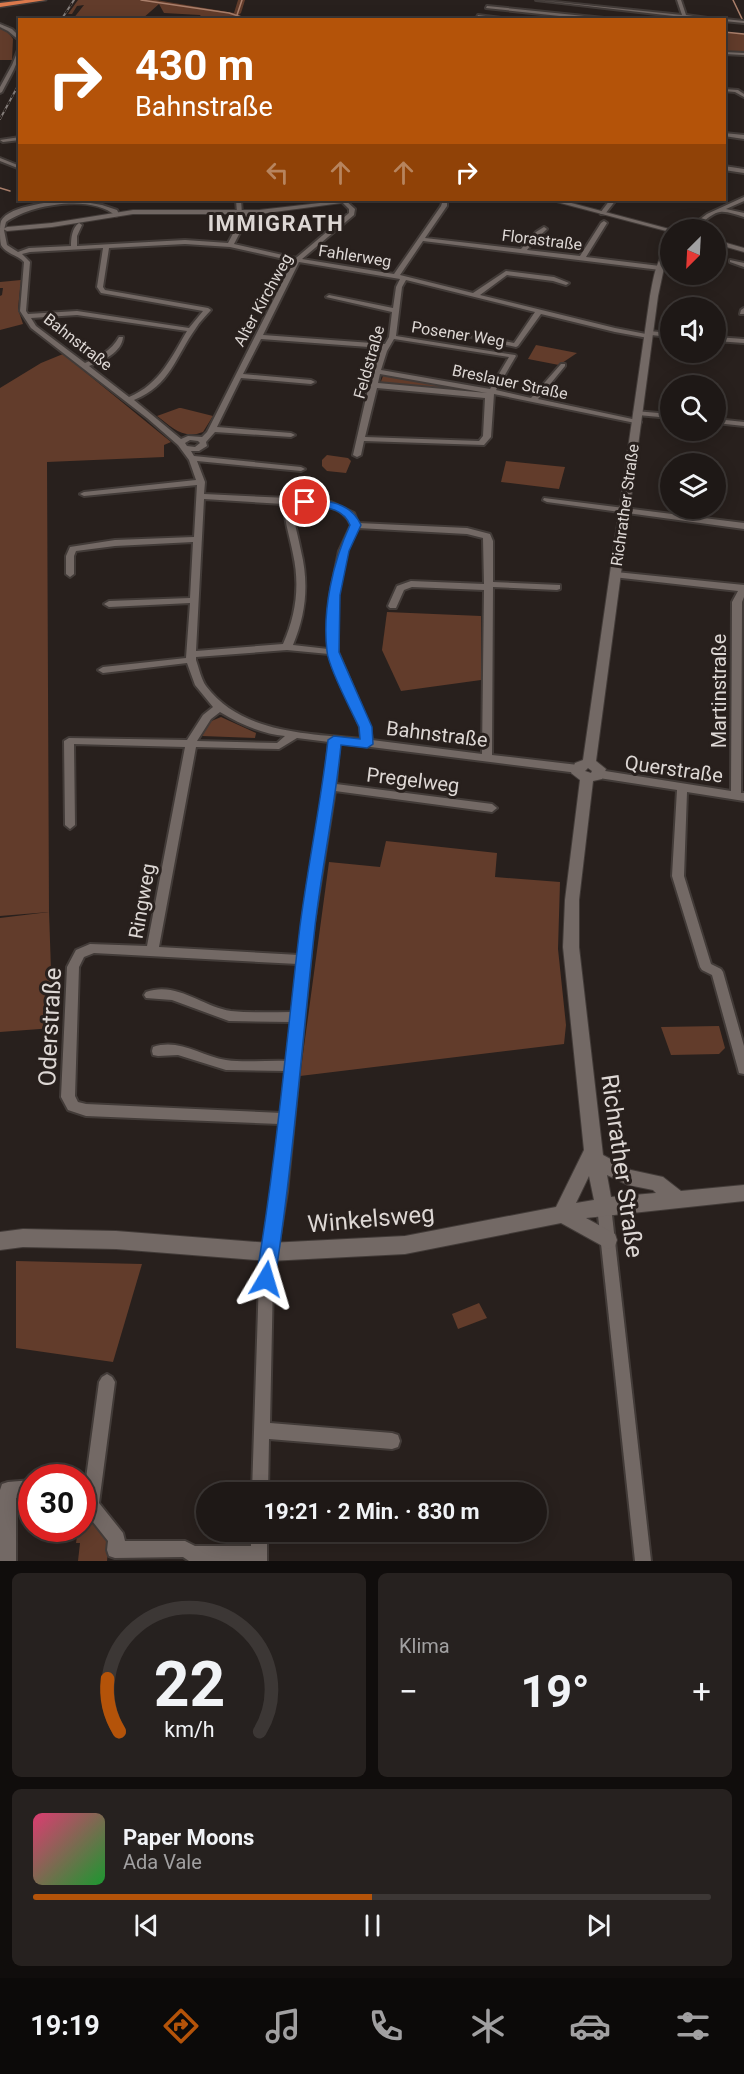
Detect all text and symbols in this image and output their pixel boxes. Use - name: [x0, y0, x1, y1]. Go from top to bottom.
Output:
- text: 430 m: [135, 41, 254, 90]
- icon: right: [36, 42, 114, 120]
- text: Bahnstraße: [135, 91, 273, 123]
- icon: left: [261, 156, 294, 189]
- icon: ahead: [324, 156, 357, 189]
- icon: ahead: [387, 156, 420, 189]
- icon: right: [450, 156, 483, 189]
- district label: IMMIGRATH: [208, 211, 344, 236]
- north arrow: [660, 219, 726, 285]
- map controls: [660, 219, 726, 519]
- street label: Florastraße: [501, 226, 583, 254]
- street label: Fahlerweg: [317, 241, 393, 271]
- street label: Alter Kirchweg: [230, 250, 296, 350]
- button: sound: [660, 297, 726, 363]
- street label: Bahnstraße: [40, 309, 116, 375]
- street label: Posener Weg: [410, 317, 506, 351]
- street label: Feldstraße: [349, 323, 389, 401]
- street label: Breslauer Straße: [450, 360, 570, 404]
- button: search: [660, 375, 726, 441]
- street label: Richrather Straße: [607, 443, 643, 567]
- button: layers: [660, 453, 726, 519]
- pin: [279, 476, 330, 527]
- icon: arrive: [288, 485, 321, 518]
- street label: Martinstraße: [707, 634, 731, 748]
- street label: Bahnstraße: [385, 716, 489, 752]
- street label: Querstraße: [623, 750, 725, 788]
- street label: Pregelweg: [365, 762, 461, 798]
- street label: Ringweg: [124, 861, 160, 941]
- street label: Oderstraße: [33, 967, 67, 1087]
- street label: Richrather Straße: [595, 1073, 649, 1259]
- street label: Winkelsweg: [306, 1199, 436, 1239]
- position arrow: [234, 1247, 298, 1311]
- speed limit sign: 30: [18, 1464, 96, 1542]
- text: 19:21 · 2 Min. · 830 m: [263, 1499, 480, 1524]
- text: Klima: [399, 1634, 450, 1658]
- text: 22: [153, 1648, 225, 1721]
- text: 19°: [520, 1665, 590, 1718]
- text: −: [399, 1672, 418, 1711]
- text: +: [692, 1672, 711, 1711]
- text: km/h: [164, 1717, 214, 1742]
- text: Paper Moons: [123, 1825, 254, 1850]
- text: Ada Vale: [123, 1850, 202, 1874]
- icon: previous: [130, 1909, 163, 1942]
- icon: pause: [356, 1909, 389, 1942]
- icon: next: [582, 1909, 615, 1942]
- icon: directions: [160, 2005, 202, 2047]
- icon: music: [262, 2005, 304, 2047]
- icon: phone: [365, 2005, 407, 2047]
- icon: climate: [467, 2005, 509, 2047]
- icon: car: [569, 2005, 611, 2047]
- icon: filters: [672, 2005, 714, 2047]
- text: 19:19: [30, 2010, 100, 2042]

